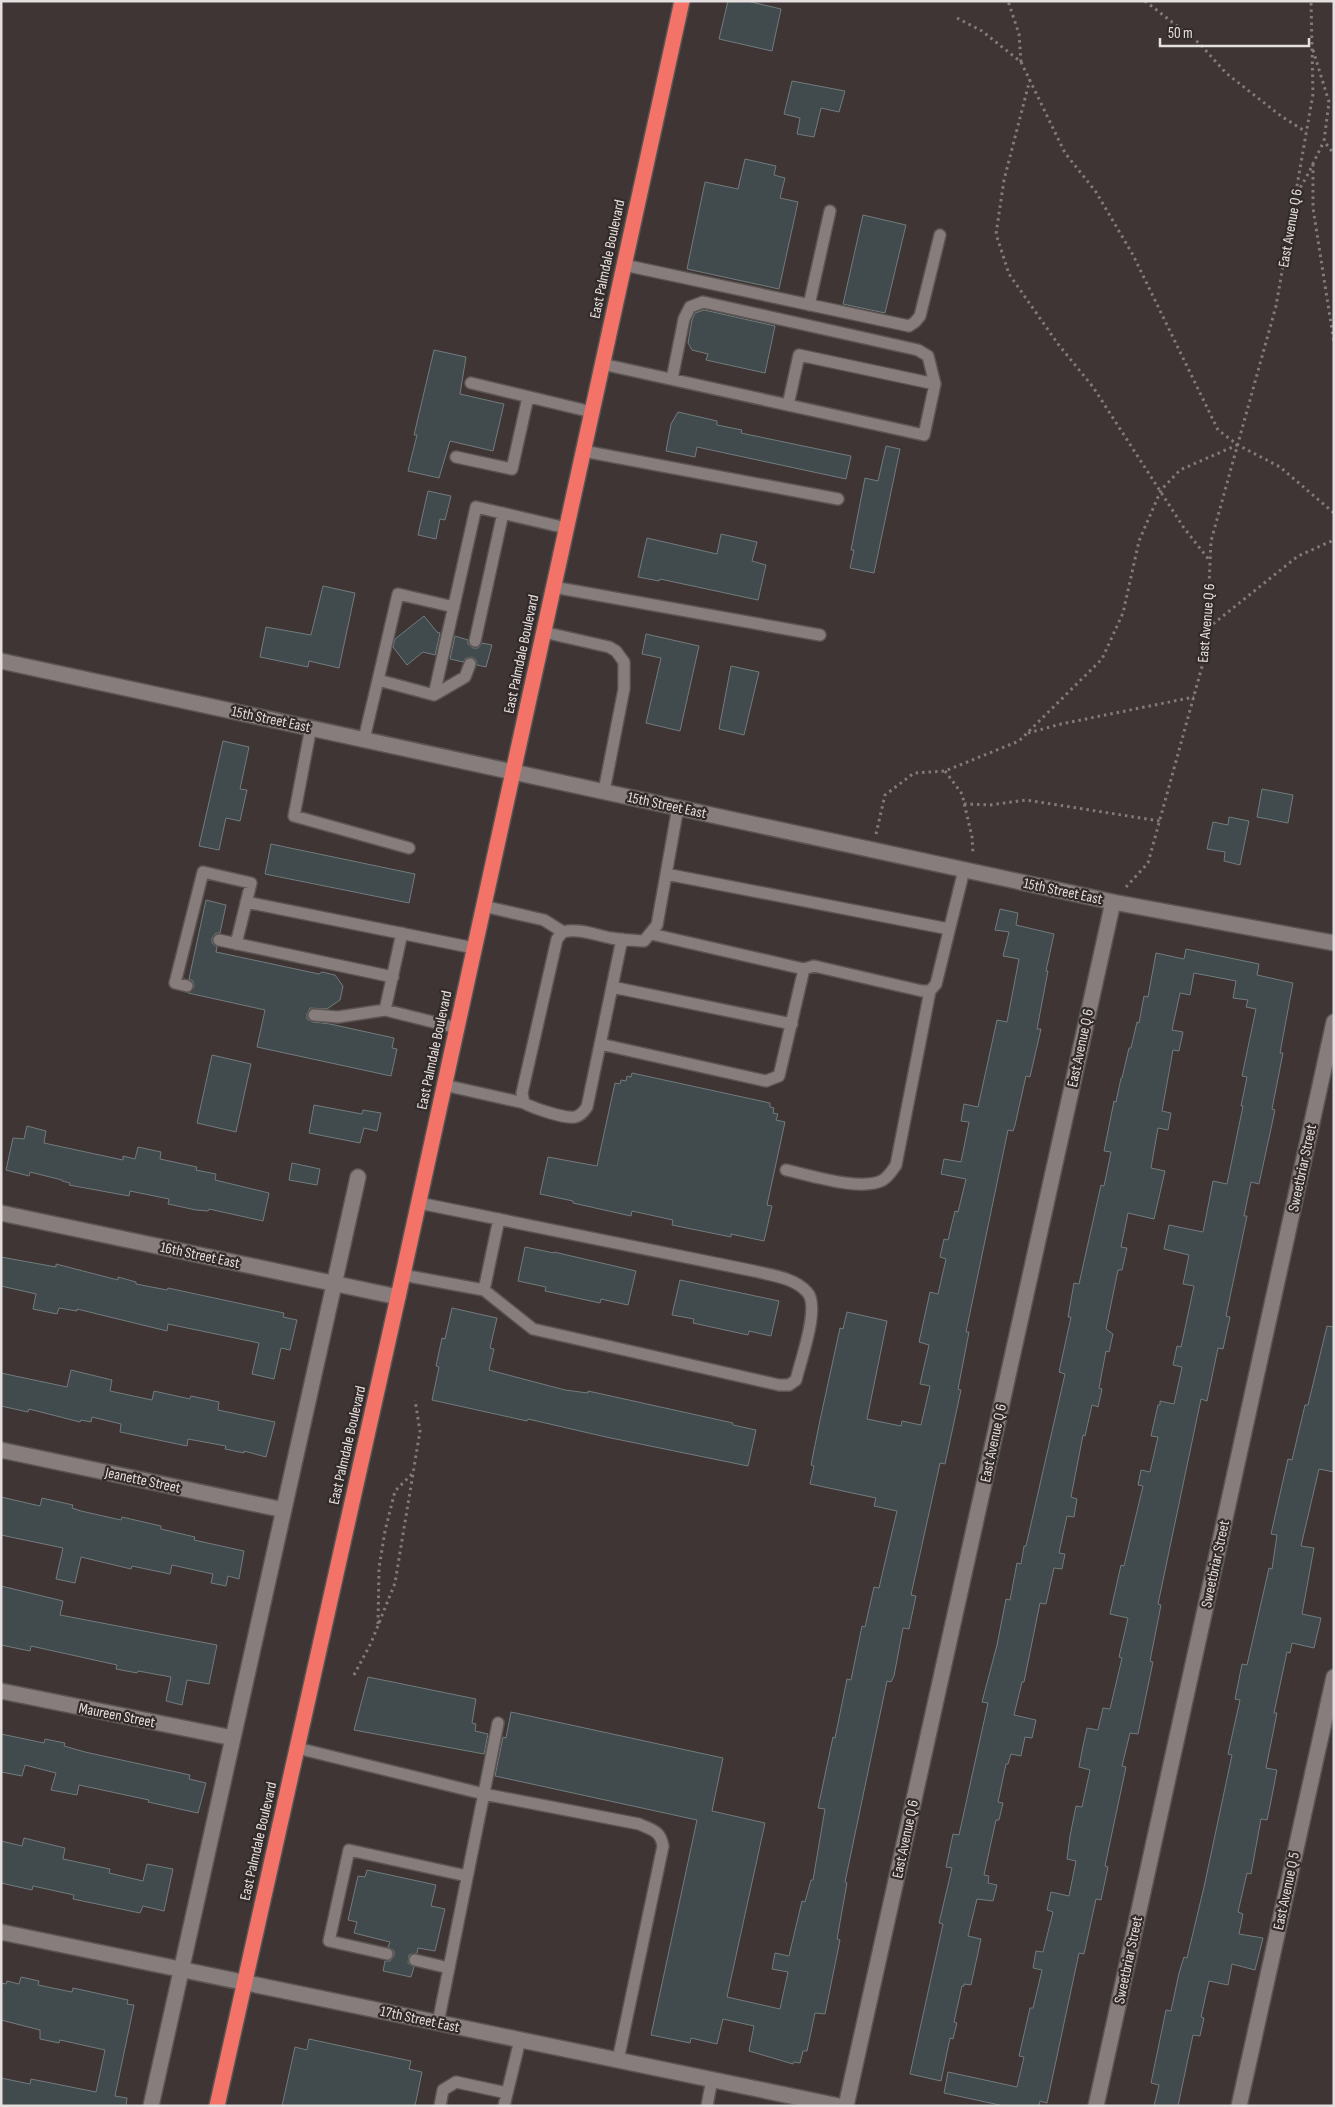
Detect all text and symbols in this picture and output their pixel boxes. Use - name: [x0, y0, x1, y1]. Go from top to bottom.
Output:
- scale bar: [1160, 15, 1309, 47]
- text: 50 m: [1168, 24, 1193, 43]
- street label: East Avenue Q 6: [1274, 187, 1307, 269]
- street label: East Palmdale Boulevard: [586, 198, 629, 320]
- street label: East Avenue Q 6: [1194, 583, 1219, 663]
- street label: East Palmdale Boulevard: [500, 593, 543, 715]
- street label: 15th Street East: [230, 702, 313, 737]
- street label: 15th Street East: [626, 788, 709, 823]
- street label: 15th Street East: [1022, 874, 1105, 909]
- street label: East Palmdale Boulevard: [413, 989, 456, 1111]
- street label: East Avenue Q 6: [1063, 1007, 1098, 1089]
- street label: Sweetbriar Street: [1284, 1122, 1321, 1214]
- street label: 16th Street East: [158, 1238, 242, 1273]
- street label: East Palmdale Boulevard: [325, 1384, 370, 1506]
- street label: East Avenue Q 6: [976, 1402, 1011, 1484]
- street label: Jeanette Street: [103, 1463, 183, 1498]
- street label: Sweetbriar Street: [1197, 1518, 1234, 1610]
- street label: Maureen Street: [77, 1699, 157, 1732]
- street label: East Palmdale Boulevard: [236, 1780, 281, 1902]
- street label: East Avenue Q 6: [888, 1798, 923, 1880]
- street label: East Avenue Q 5: [1269, 1851, 1304, 1932]
- street label: Sweetbriar Street: [1110, 1914, 1147, 2006]
- street label: 17th Street East: [379, 2002, 462, 2037]

